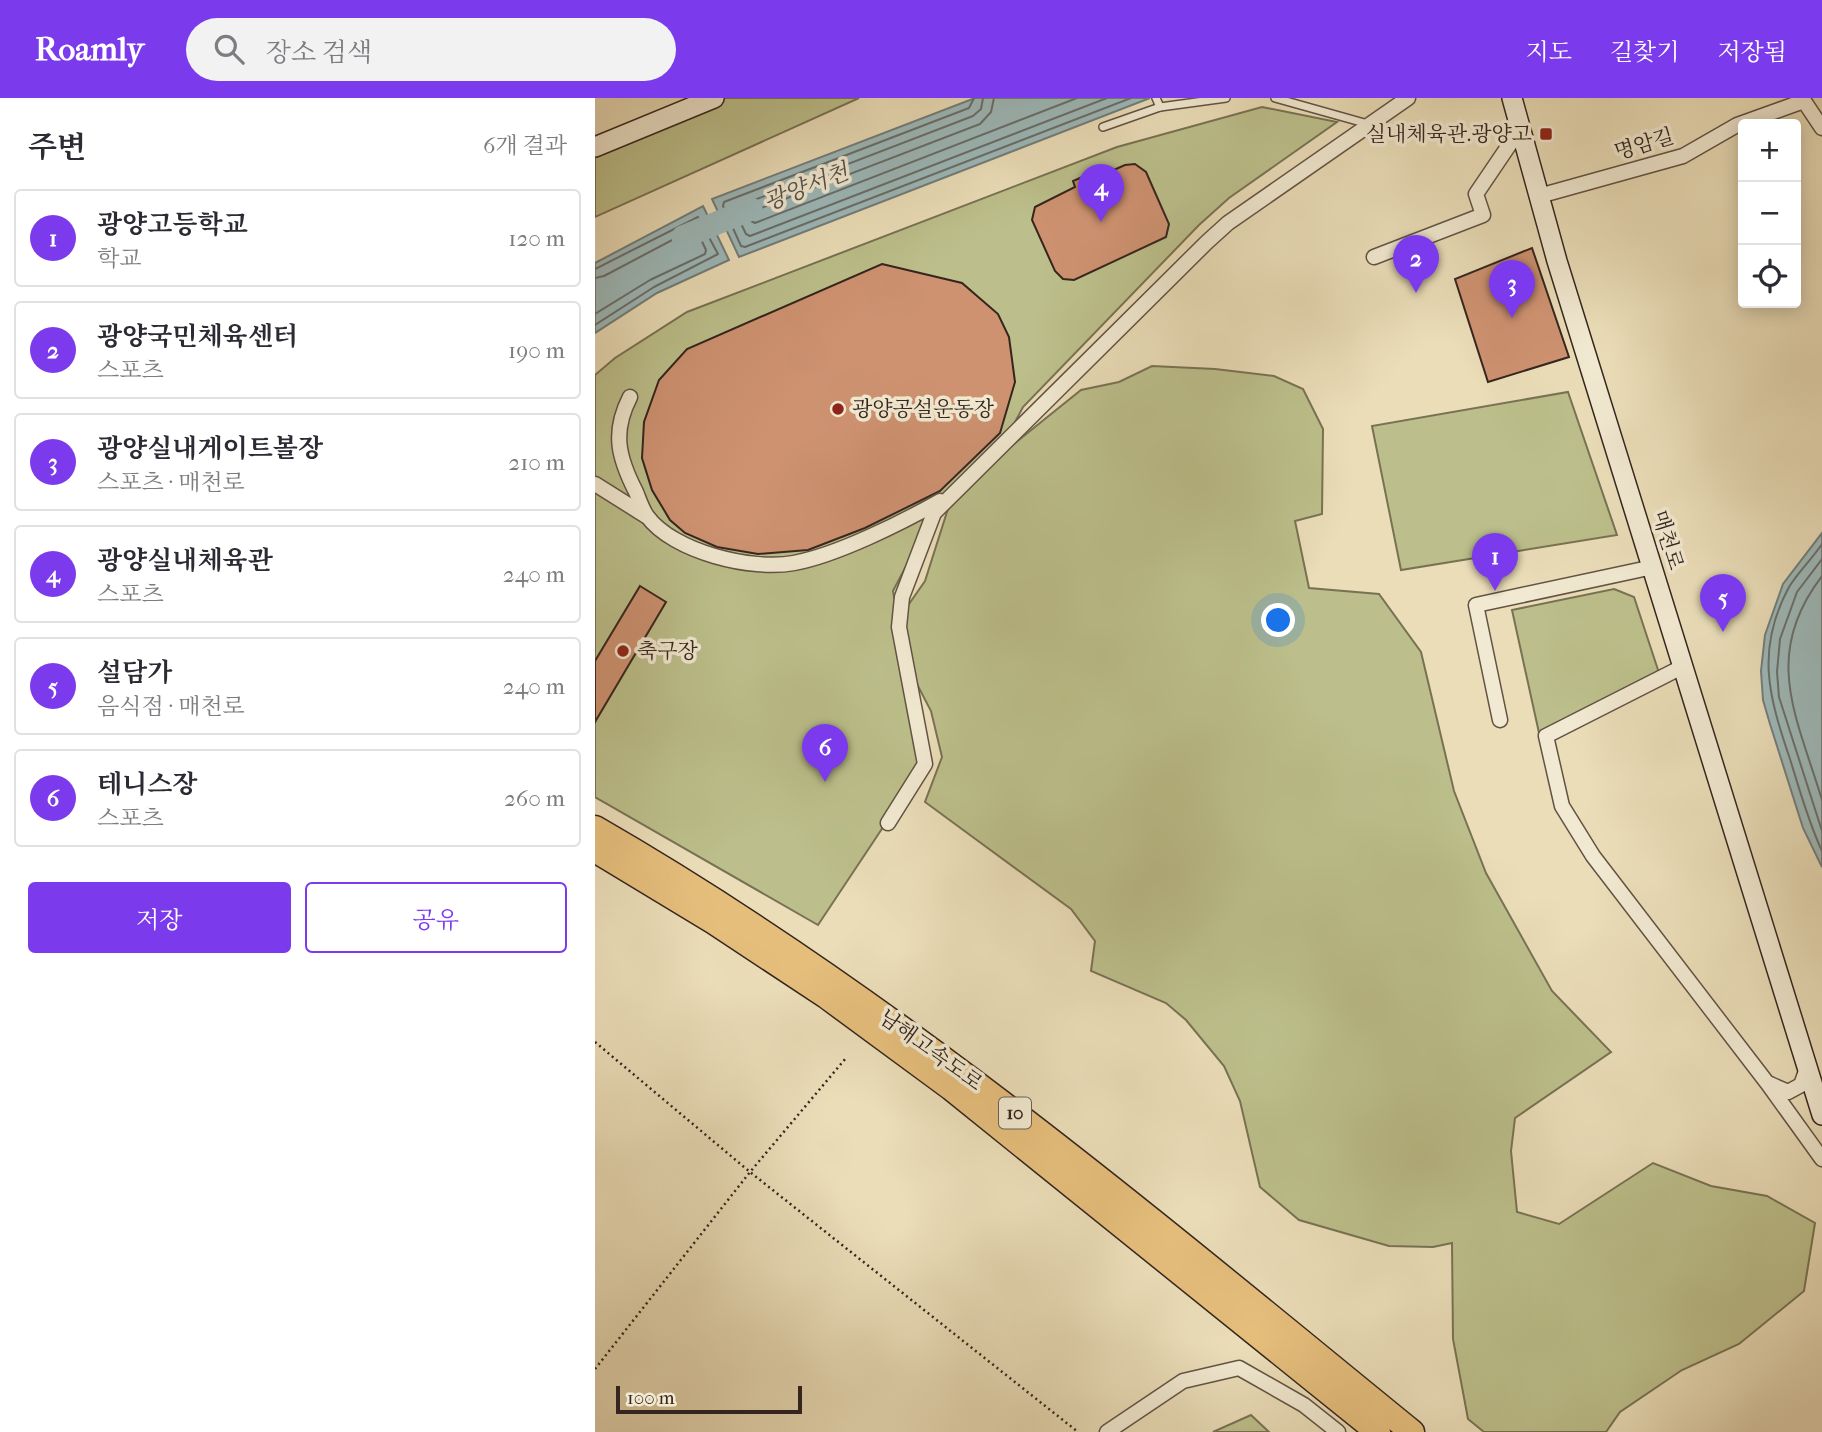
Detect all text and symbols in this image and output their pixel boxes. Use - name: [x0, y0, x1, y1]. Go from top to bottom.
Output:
- search box: [186, 18, 676, 81]
- text: Roamly: [35, 30, 144, 69]
- icon: search: [210, 30, 248, 68]
- text: 장소 검색: [266, 37, 372, 68]
- text: 지도: [1526, 38, 1572, 66]
- text: 길찾기: [1610, 38, 1679, 66]
- text: 저장됨: [1717, 38, 1787, 66]
- map controls: [1738, 119, 1801, 308]
- button: +: [1738, 119, 1801, 182]
- place label: 실내체육관.광양고: [1366, 122, 1532, 146]
- street label: 명암길: [1611, 124, 1677, 164]
- marker: 실내체육관.광양고: [1538, 126, 1554, 142]
- text: 주변: [28, 130, 86, 165]
- text: 6개 결과: [483, 132, 567, 159]
- water label: 광양서천: [760, 157, 854, 216]
- pin: 4: [1078, 164, 1124, 222]
- button: −: [1738, 182, 1801, 245]
- text: 광양고등학교: [97, 209, 248, 240]
- text: 1: [49, 225, 57, 252]
- text: 120 m: [508, 225, 565, 252]
- pin: 2: [1393, 235, 1439, 293]
- text: 학교: [97, 245, 141, 272]
- button: locate: [1738, 245, 1801, 308]
- pin: 3: [1489, 260, 1535, 318]
- text: 광양국민체육센터: [97, 321, 298, 352]
- text: 2: [47, 337, 59, 364]
- text: 190 m: [508, 337, 565, 364]
- text: 스포츠: [97, 357, 164, 384]
- place label: 광양공설운동장: [852, 397, 995, 421]
- marker: 광양공설운동장: [830, 401, 846, 417]
- text: 광양실내게이트볼장: [97, 433, 323, 464]
- text: 3: [48, 449, 58, 476]
- text: 210 m: [508, 449, 565, 476]
- text: 스포츠 · 매천로: [97, 469, 245, 496]
- street label: 매천로: [1648, 507, 1688, 573]
- pin: 1: [1472, 533, 1518, 591]
- text: 광양실내체육관: [97, 545, 273, 576]
- text: 4: [46, 561, 60, 588]
- text: 240 m: [503, 561, 565, 588]
- pin: 5: [1700, 574, 1746, 632]
- text: 스포츠: [97, 581, 164, 608]
- your location: [1261, 603, 1295, 637]
- place label: 축구장: [637, 639, 699, 663]
- marker: 축구장: [615, 643, 631, 659]
- text: 설담가: [97, 657, 172, 688]
- text: 5: [48, 673, 58, 700]
- text: 240 m: [503, 673, 565, 700]
- text: 음식점 · 매천로: [97, 693, 245, 720]
- pin: 6: [802, 724, 848, 782]
- text: 테니스장: [97, 769, 197, 800]
- text: 6: [47, 785, 59, 812]
- text: 260 m: [504, 785, 565, 812]
- text: 스포츠: [97, 805, 164, 832]
- button: 저장: [28, 882, 291, 953]
- button: 공유: [305, 882, 567, 953]
- street label: 남해고속도로: [875, 1005, 987, 1095]
- road number: 10: [999, 1098, 1031, 1128]
- scale bar: [616, 1383, 801, 1415]
- text: 100 m: [627, 1387, 675, 1409]

